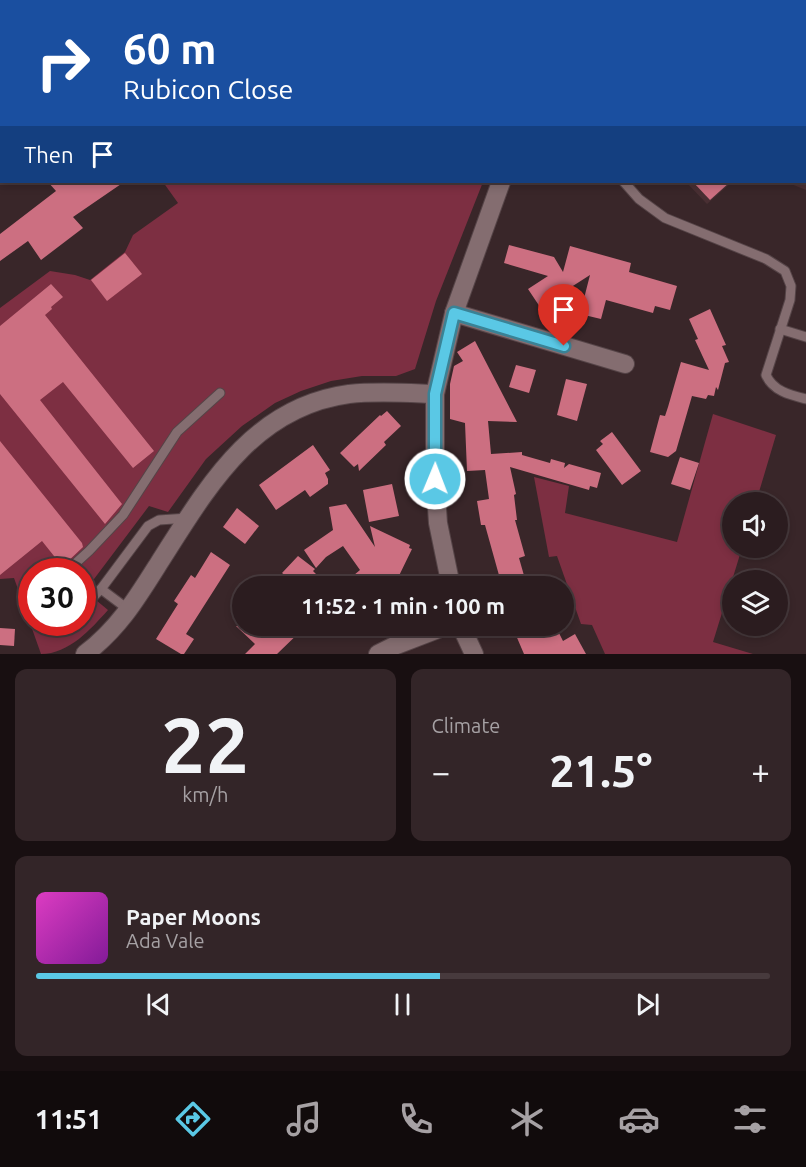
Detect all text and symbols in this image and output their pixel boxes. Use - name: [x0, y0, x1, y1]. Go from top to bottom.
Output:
- icon: right: [24, 24, 102, 102]
- text: 60 m: [123, 25, 217, 72]
- text: Rubicon Close: [123, 74, 294, 104]
- icon: arrive: [86, 138, 119, 171]
- text: Then: [24, 142, 74, 167]
- pin: [538, 284, 589, 346]
- icon: arrive: [547, 293, 580, 326]
- position arrow: [403, 447, 467, 511]
- map controls: [722, 492, 788, 636]
- button: sound: [722, 492, 788, 558]
- speed limit sign: 30: [18, 558, 96, 636]
- button: layers: [722, 570, 788, 636]
- text: 11:52 · 1 min · 100 m: [301, 593, 505, 618]
- text: 22: [161, 700, 249, 788]
- text: Climate: [432, 714, 500, 737]
- text: 21.5°: [549, 745, 652, 796]
- text: −: [432, 753, 450, 790]
- text: +: [751, 753, 770, 790]
- text: km/h: [182, 783, 228, 806]
- text: Paper Moons: [126, 904, 261, 929]
- text: Ada Vale: [126, 929, 204, 952]
- icon: previous: [142, 988, 175, 1021]
- icon: pause: [386, 988, 419, 1021]
- icon: next: [631, 988, 664, 1021]
- icon: directions: [172, 1098, 214, 1140]
- icon: music: [283, 1098, 325, 1140]
- icon: phone: [395, 1098, 437, 1140]
- icon: climate: [506, 1098, 548, 1140]
- icon: car: [618, 1098, 660, 1140]
- icon: filters: [729, 1098, 771, 1140]
- text: 11:51: [35, 1104, 102, 1134]

